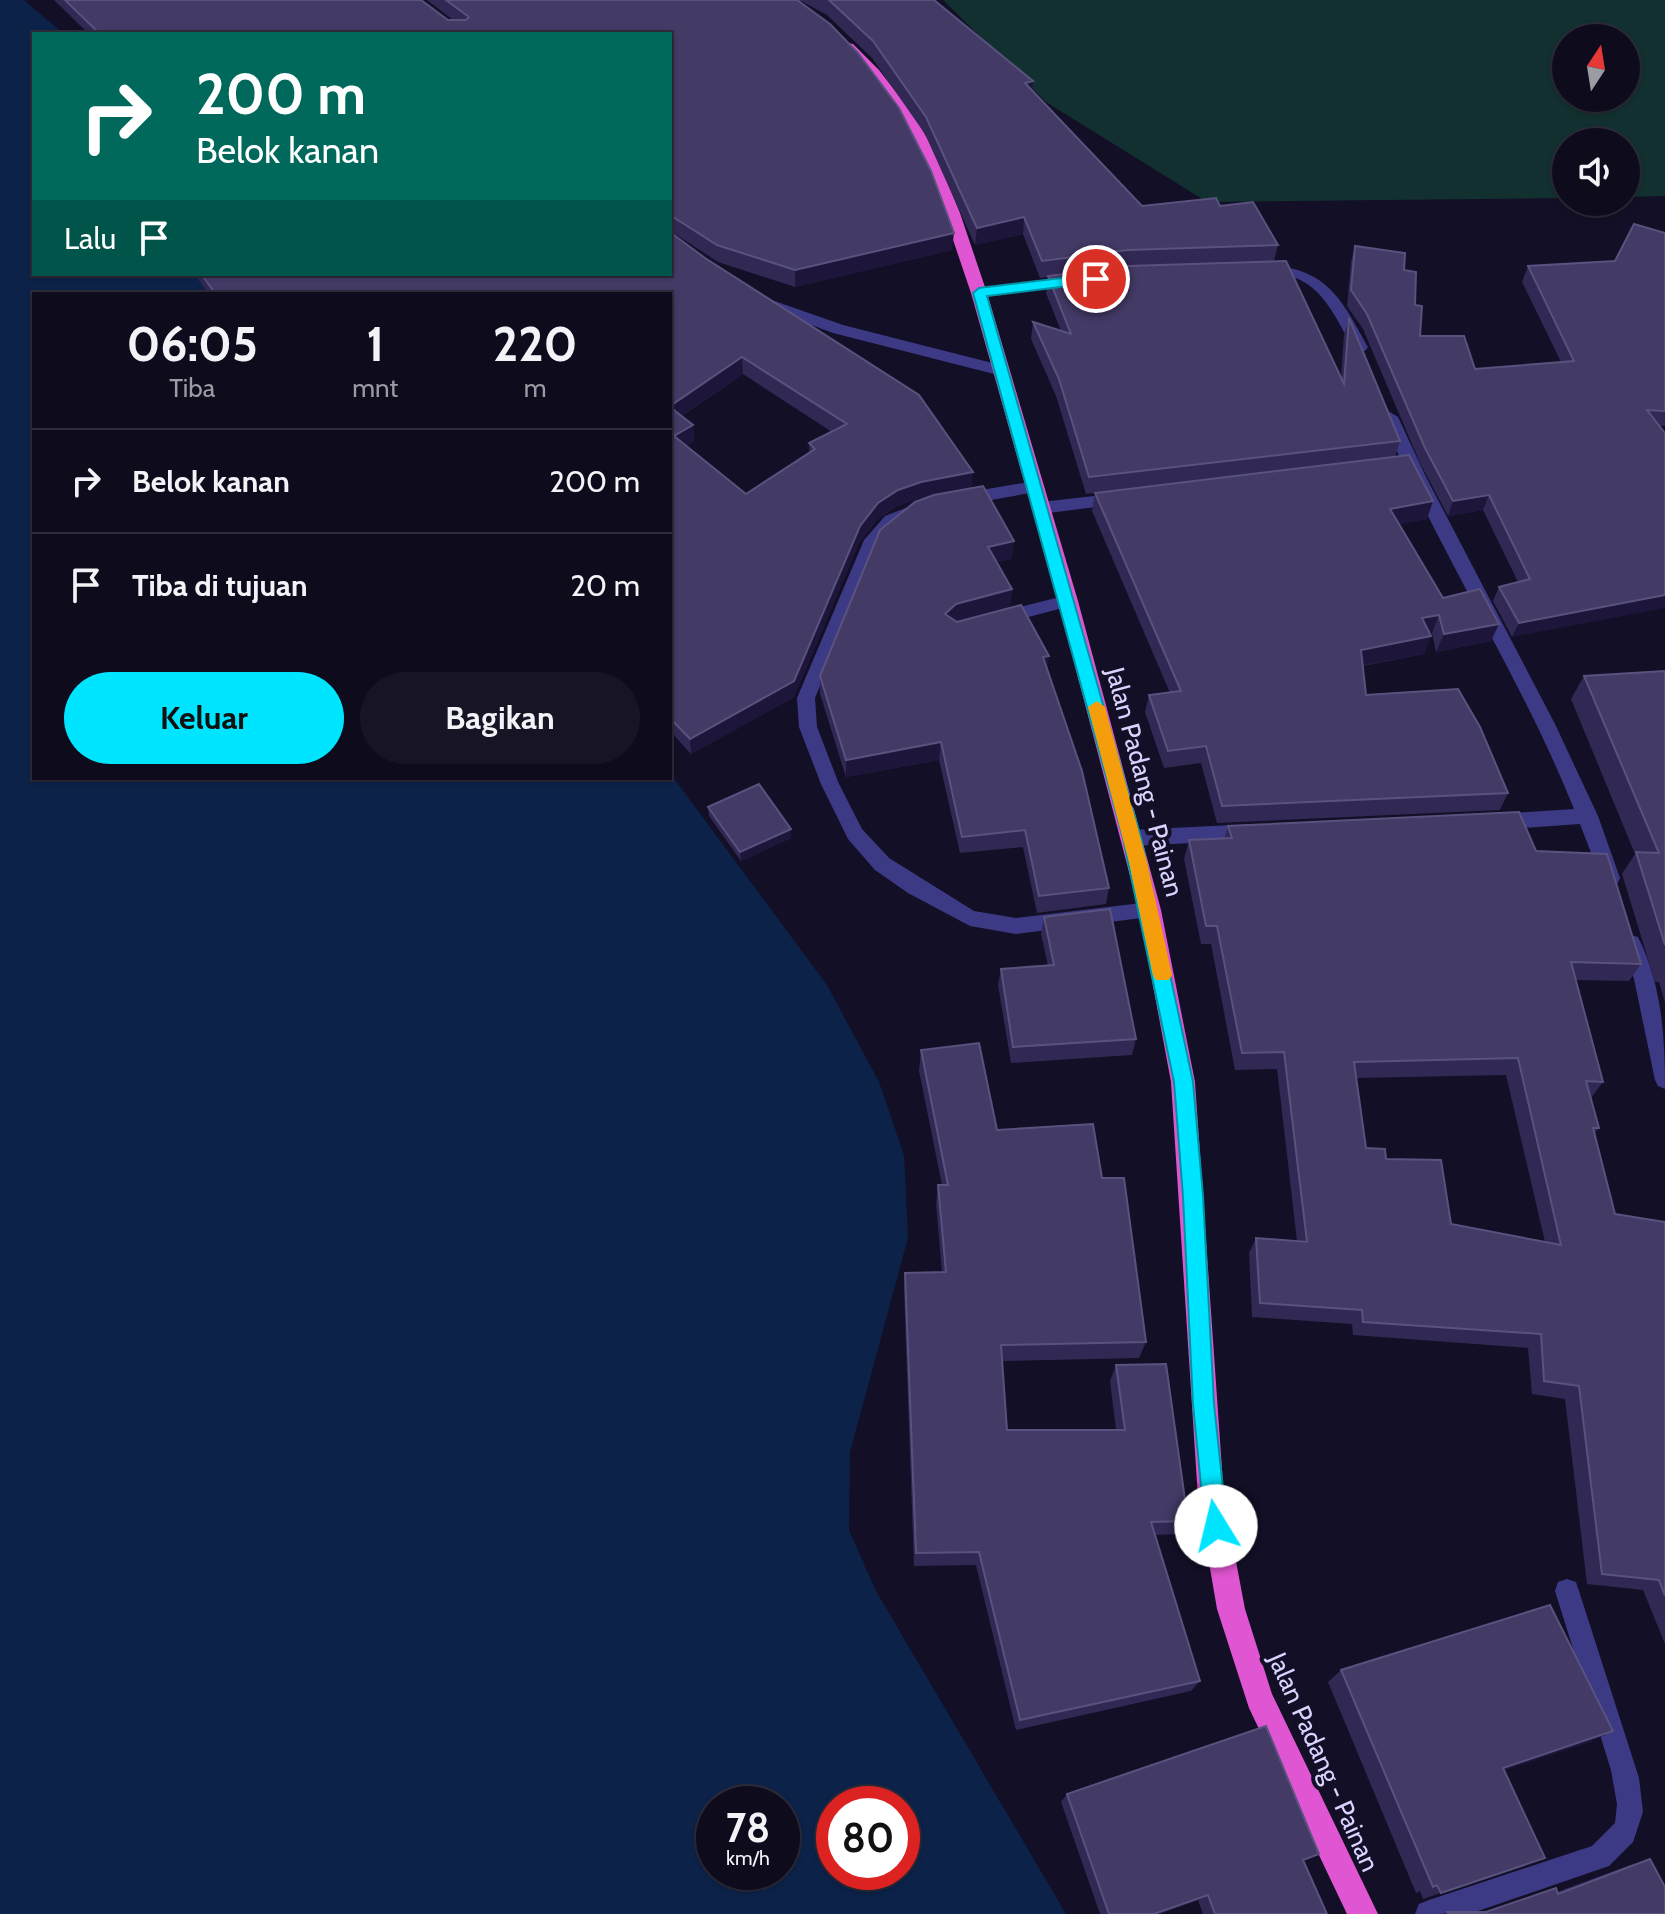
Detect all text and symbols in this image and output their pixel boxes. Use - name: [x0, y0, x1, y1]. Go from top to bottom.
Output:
- north arrow: [1552, 24, 1640, 112]
- map controls: [1552, 24, 1640, 216]
- text: 200 m: [196, 60, 366, 128]
- icon: right: [64, 64, 168, 168]
- text: Belok kanan: [196, 128, 379, 172]
- button: sound: [1552, 128, 1640, 216]
- icon: arrive: [132, 216, 176, 260]
- text: Lalu: [64, 220, 116, 257]
- pin: [1062, 245, 1130, 313]
- icon: arrive: [1074, 257, 1118, 301]
- text: 06:05: [127, 315, 258, 373]
- text: 1: [366, 315, 384, 373]
- text: 220: [493, 315, 577, 373]
- text: Tiba: [169, 372, 215, 404]
- text: mnt: [352, 372, 398, 404]
- text: m: [524, 372, 547, 404]
- icon: right: [64, 459, 108, 503]
- text: Belok kanan: [132, 463, 290, 500]
- text: 200 m: [549, 463, 640, 500]
- icon: arrive: [64, 563, 108, 607]
- text: Tiba di tujuan: [132, 567, 308, 604]
- text: 20 m: [570, 567, 640, 604]
- street label: Jalan Padang - Painan: [1099, 663, 1191, 900]
- button: Keluar: [64, 672, 344, 764]
- button: Bagikan: [360, 672, 640, 764]
- position arrow: [1174, 1484, 1258, 1568]
- street label: Jalan Padang - Painan: [1261, 1647, 1387, 1876]
- speed limit sign: 80: [816, 1786, 920, 1890]
- text: 78: [726, 1803, 770, 1852]
- text: km/h: [726, 1846, 770, 1870]

